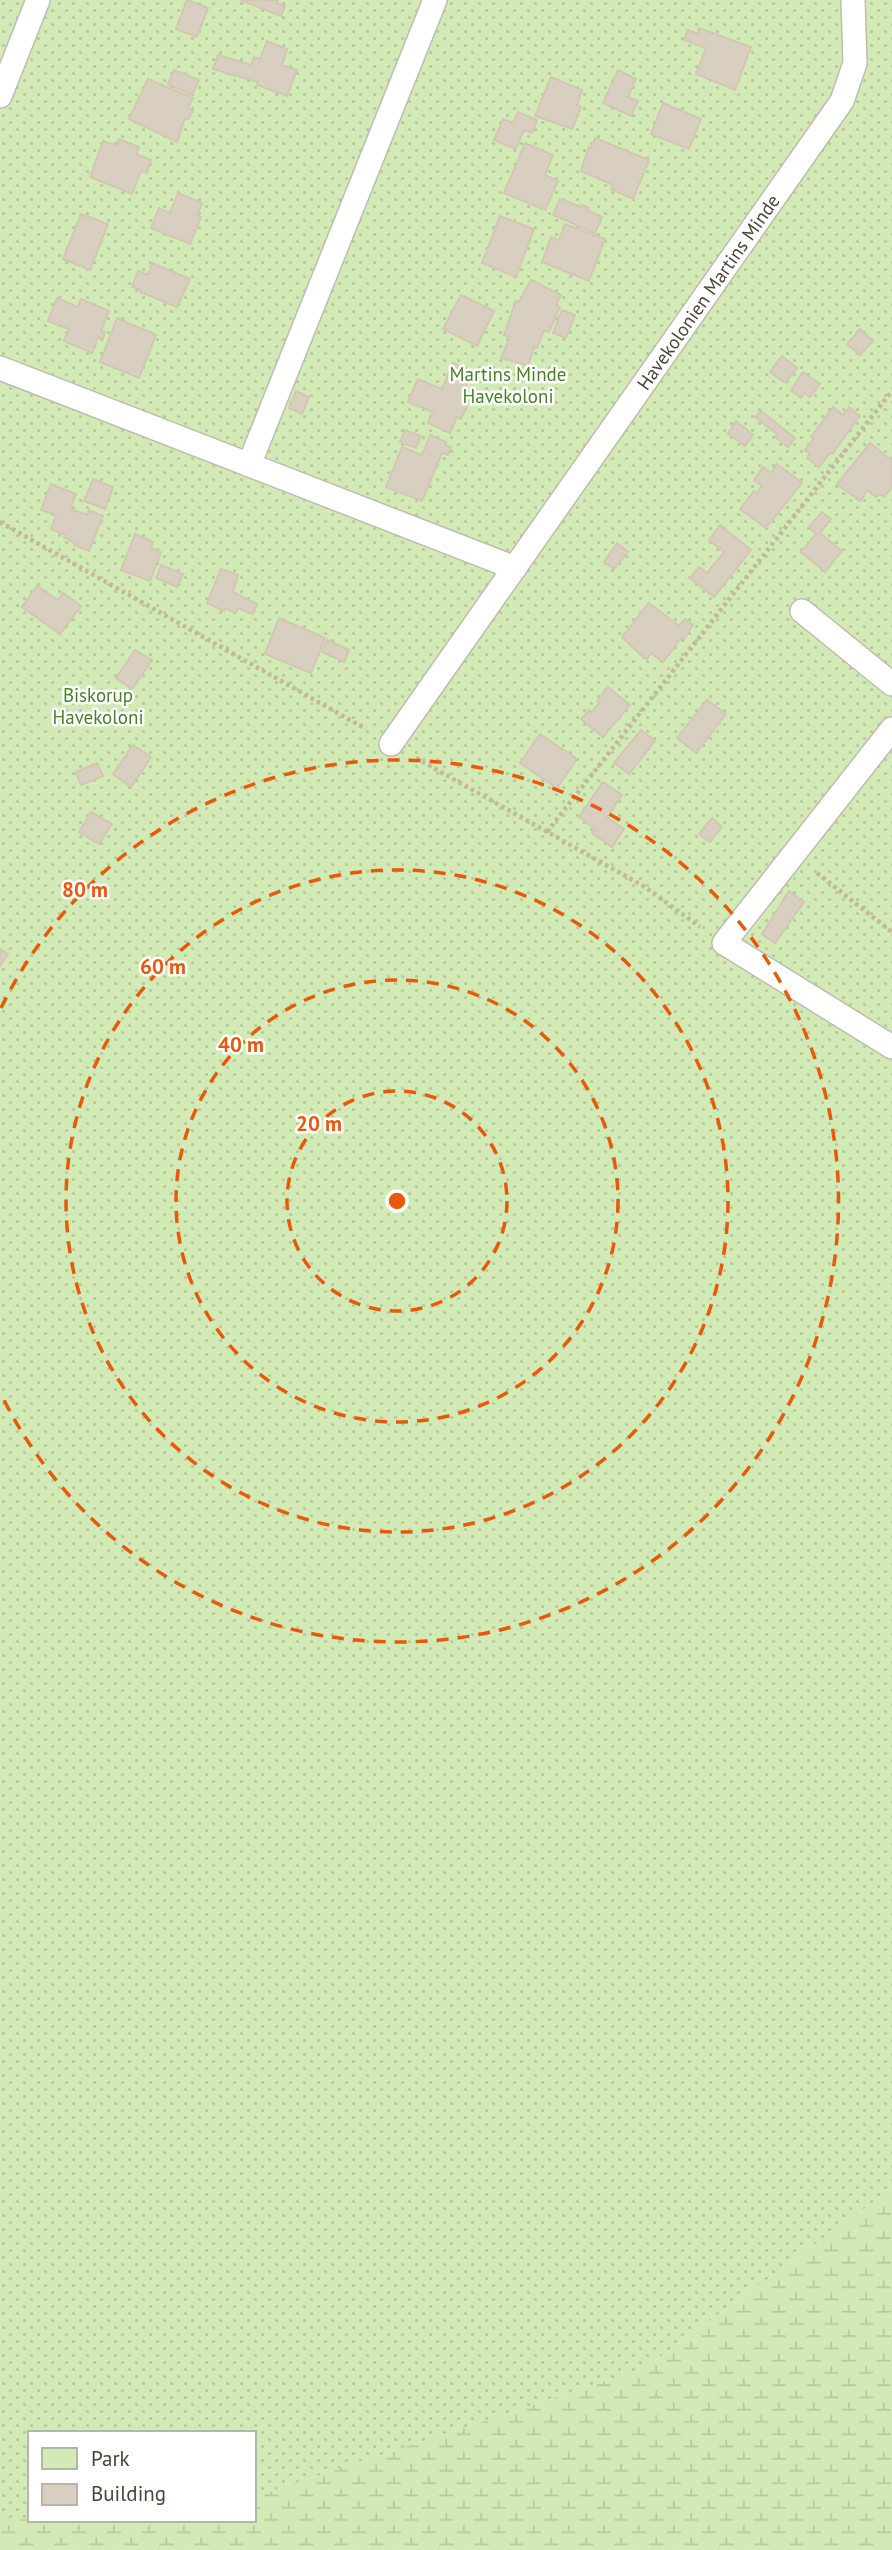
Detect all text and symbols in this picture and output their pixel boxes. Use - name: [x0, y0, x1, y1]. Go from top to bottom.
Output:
- street label: Havekolonien Martins Minde: [631, 190, 785, 394]
- park label: Martins Minde Havekoloni: [450, 362, 566, 408]
- park label: Biskorup Havekoloni: [52, 683, 144, 729]
- text: 80 m: [62, 876, 108, 903]
- text: 60 m: [140, 953, 186, 980]
- text: 40 m: [218, 1031, 264, 1058]
- text: 20 m: [296, 1110, 342, 1137]
- centre of rings: [385, 1189, 409, 1213]
- legend: [28, 2431, 256, 2522]
- text: Park: [91, 2445, 130, 2472]
- text: Building: [91, 2480, 166, 2507]

